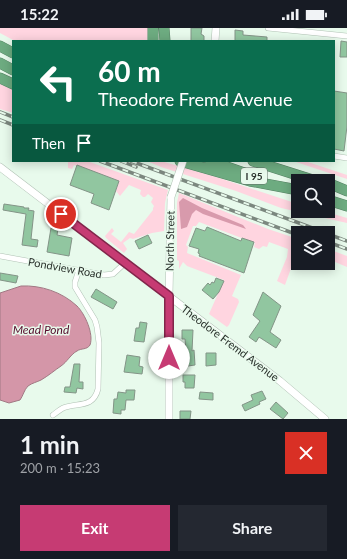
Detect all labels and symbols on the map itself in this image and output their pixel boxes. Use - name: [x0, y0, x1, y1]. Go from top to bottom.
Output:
- road number: I 95: [241, 168, 267, 184]
- pin: [44, 197, 78, 231]
- street label: North Street: [162, 211, 177, 271]
- street label: Pondview Road: [27, 255, 103, 280]
- street label: Theodore Fremd Avenue: [179, 302, 282, 384]
- water label: Mead Pond: [13, 322, 70, 337]
- position arrow: [148, 337, 190, 379]

